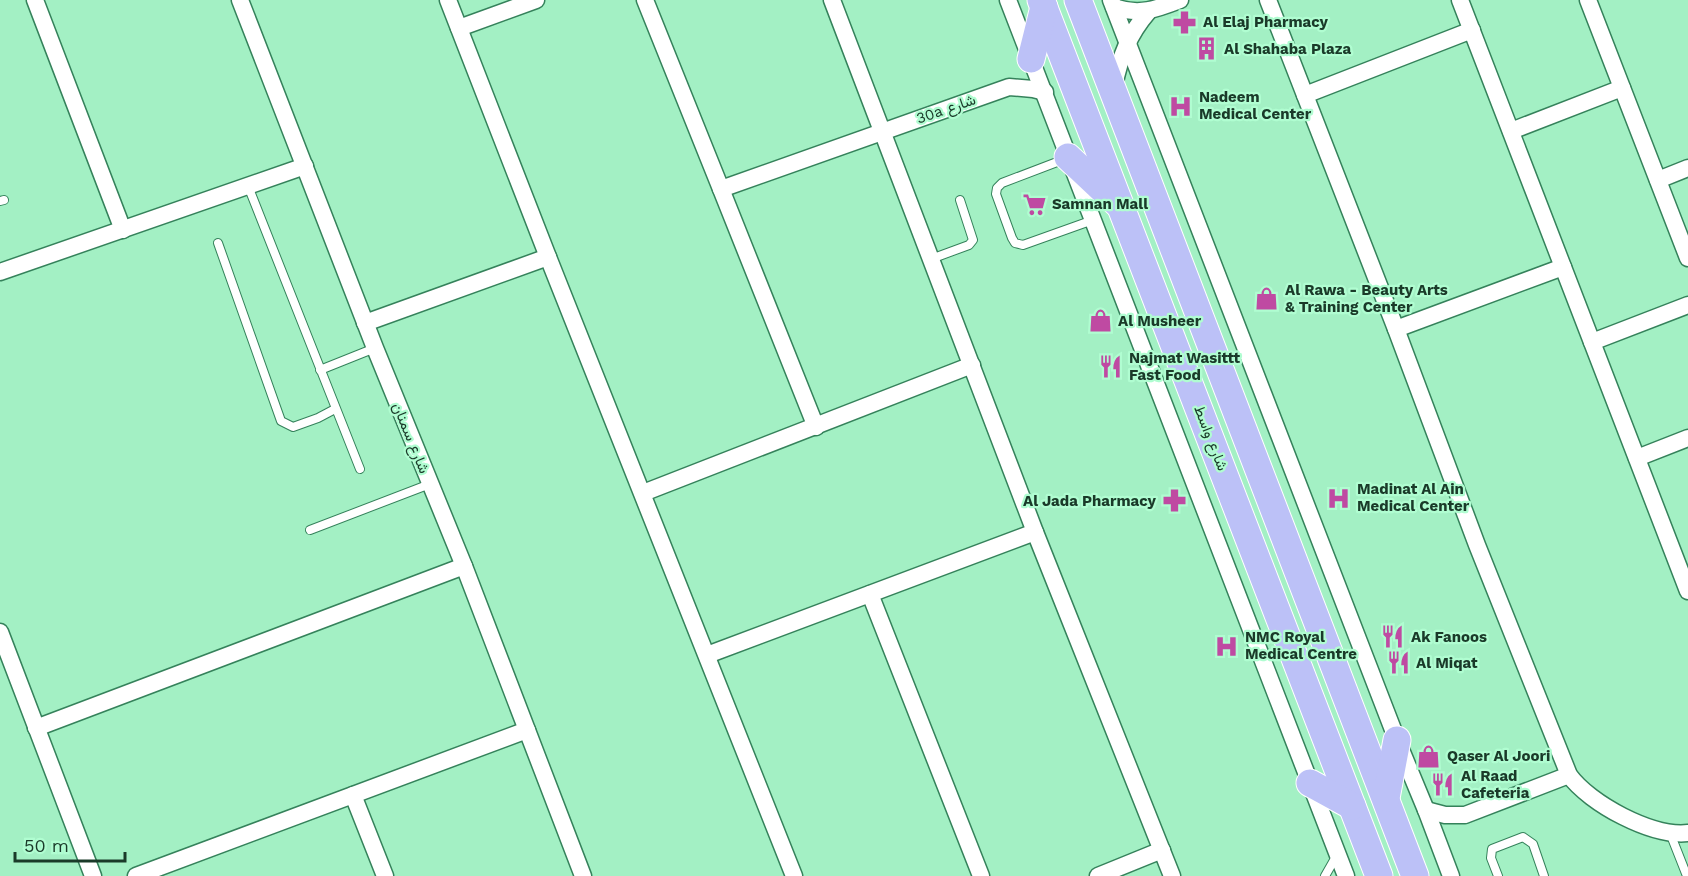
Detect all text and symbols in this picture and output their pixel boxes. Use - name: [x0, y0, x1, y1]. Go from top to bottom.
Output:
- pharmacy icon: Al Elaj Pharmacy: [1172, 9, 1198, 35]
- place label: Al Elaj Pharmacy: [1203, 13, 1329, 31]
- building icon: Al Shahaba Plaza: [1193, 36, 1219, 62]
- place label: Al Shahaba Plaza: [1224, 40, 1351, 58]
- place label: Nadeem Medical Center: [1199, 88, 1312, 123]
- street label: 30a شارع: [914, 90, 979, 129]
- hospital icon: Nadeem Medical Center: [1168, 93, 1194, 119]
- supermarket icon: Samnan Mall: [1021, 191, 1047, 217]
- place label: Samnan Mall: [1052, 195, 1148, 213]
- place label: Al Rawa - Beauty Arts & Training Center: [1285, 281, 1448, 316]
- shop icon: Al Rawa - Beauty Arts & Training Center: [1254, 286, 1280, 312]
- shop icon: Al Musheer: [1087, 308, 1113, 334]
- place label: Al Musheer: [1118, 312, 1202, 330]
- place label: Najmat Wasittt Fast Food: [1129, 349, 1241, 384]
- restaurant icon: Najmat Wasittt Fast Food: [1098, 354, 1124, 380]
- street label: شارع سمنان: [387, 400, 433, 477]
- street label: شارع واسط: [1188, 403, 1232, 474]
- place label: Madinat Al Ain Medical Center: [1357, 480, 1470, 515]
- hospital icon: Madinat Al Ain Medical Center: [1326, 485, 1352, 511]
- pharmacy icon: Al Jada Pharmacy: [1161, 488, 1187, 514]
- place label: Al Jada Pharmacy: [1023, 492, 1157, 510]
- restaurant icon: Ak Fanoos: [1380, 624, 1406, 650]
- place label: NMC Royal Medical Centre: [1245, 628, 1357, 663]
- place label: Ak Fanoos: [1411, 628, 1487, 646]
- hospital icon: NMC Royal Medical Centre: [1214, 633, 1240, 659]
- restaurant icon: Al Miqat: [1385, 650, 1411, 676]
- place label: Al Miqat: [1416, 654, 1478, 672]
- shop icon: Qaser Al Joori: [1416, 743, 1442, 769]
- place label: Qaser Al Joori: [1447, 747, 1550, 765]
- place label: Al Raad Cafeteria: [1461, 767, 1530, 802]
- restaurant icon: Al Raad Cafeteria: [1430, 772, 1456, 798]
- scale bar: [15, 825, 124, 863]
- text: 50 m: [24, 835, 69, 856]

